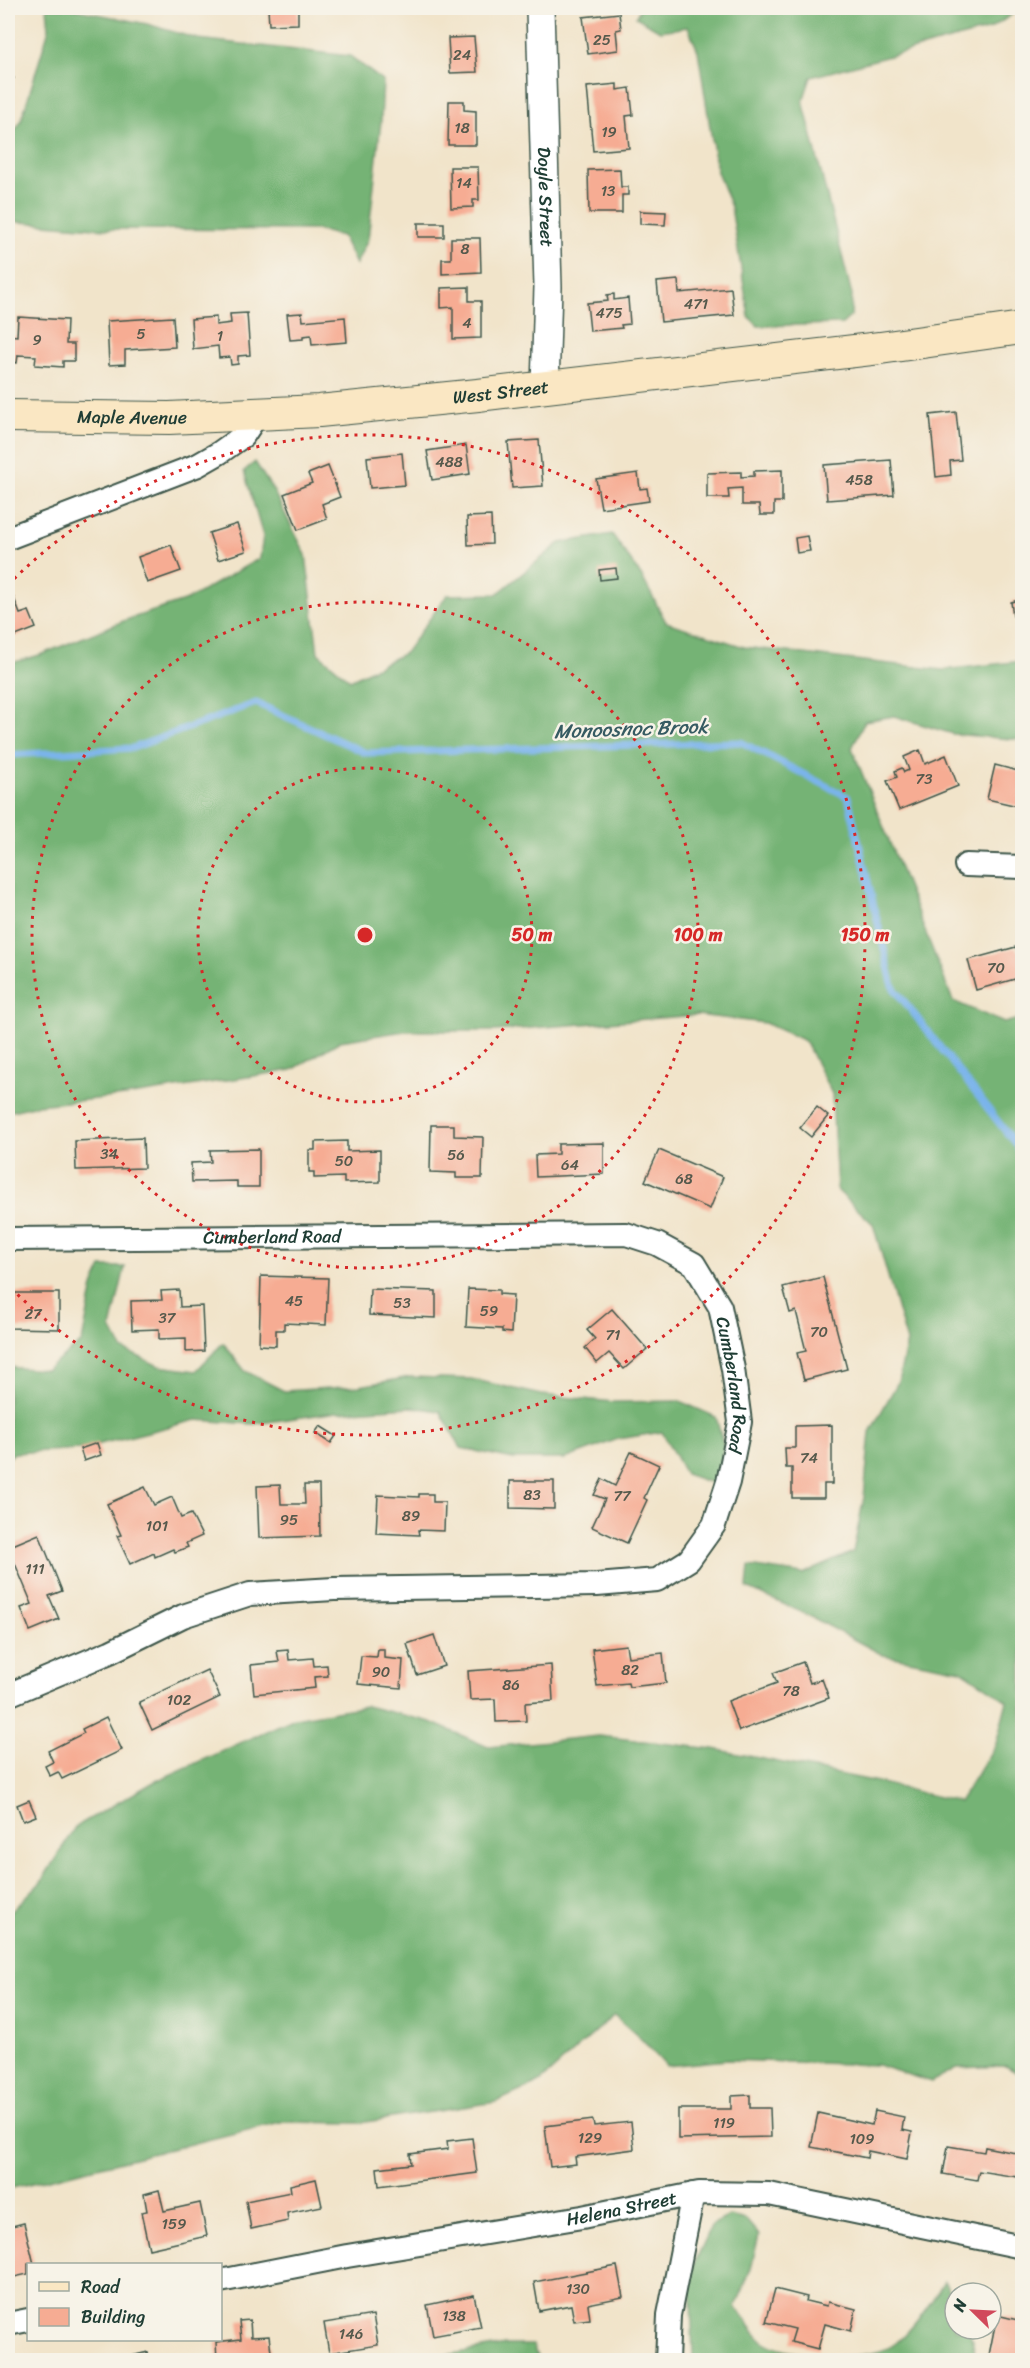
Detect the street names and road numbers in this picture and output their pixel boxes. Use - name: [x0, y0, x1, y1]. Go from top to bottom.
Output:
- street label: Doyle Street: [528, 146, 563, 248]
- street label: West Street: [451, 371, 551, 413]
- street label: Maple Avenue: [77, 401, 188, 434]
- street label: Cumberland Road: [203, 1220, 342, 1253]
- street label: Cumberland Road: [706, 1314, 756, 1457]
- street label: Helena Street: [564, 2182, 680, 2235]

